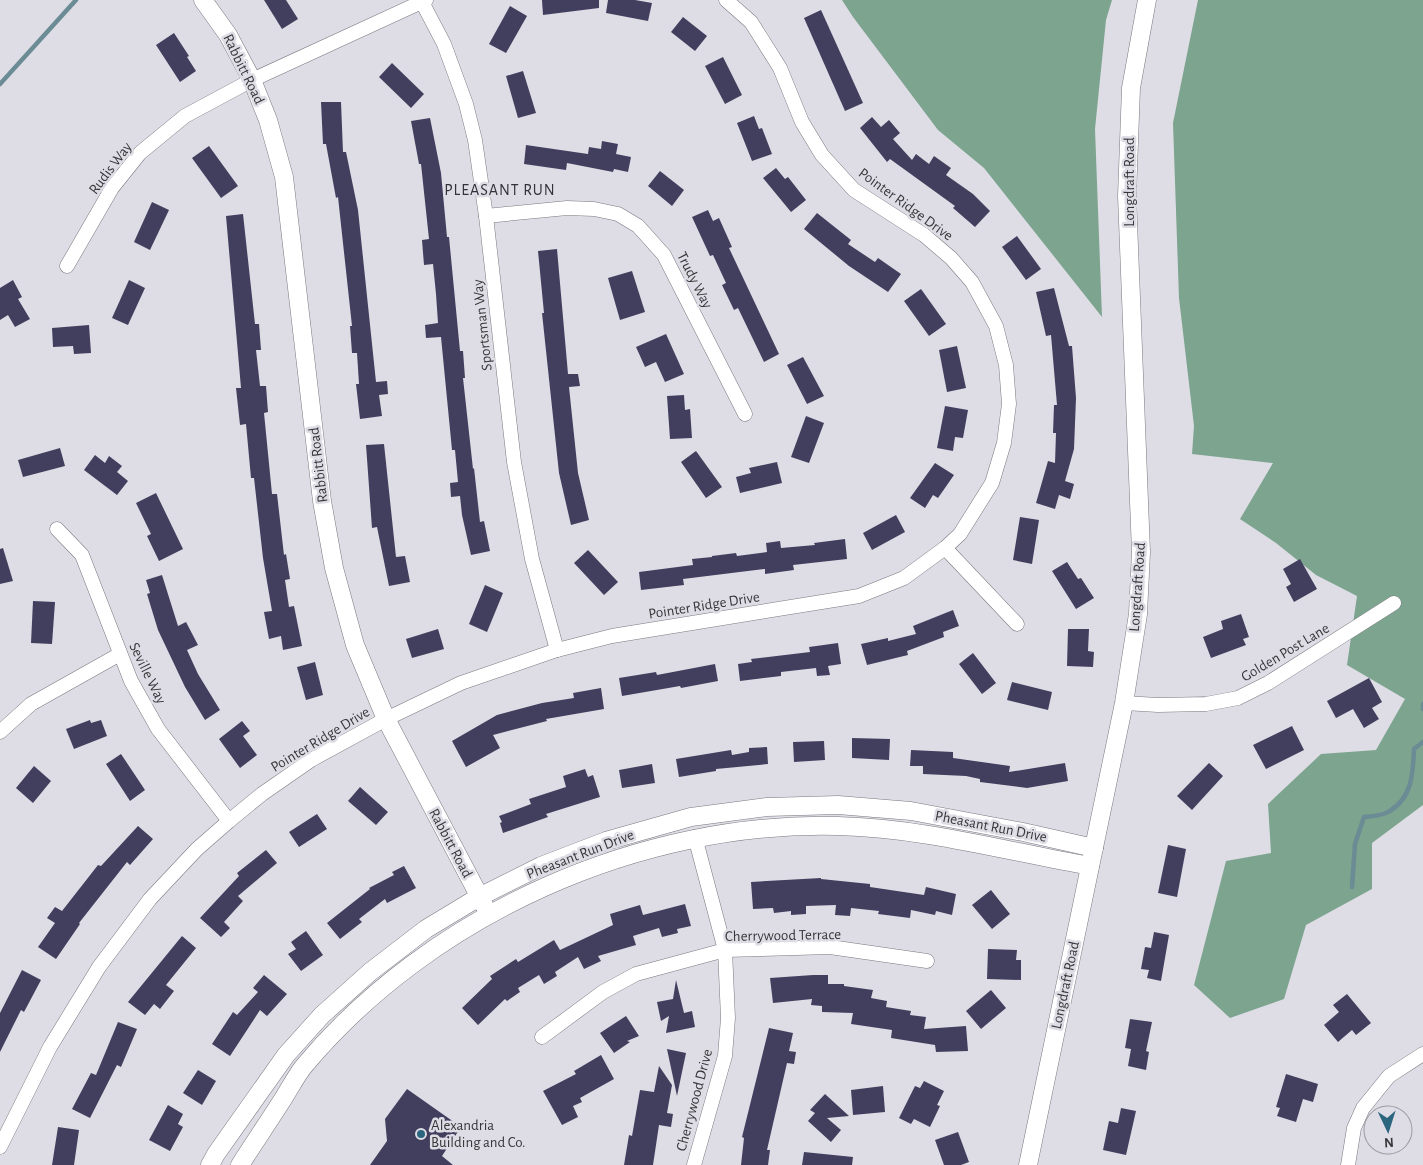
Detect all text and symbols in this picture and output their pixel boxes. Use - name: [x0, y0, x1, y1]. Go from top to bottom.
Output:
- street label: Rabbitt Road: [220, 32, 267, 107]
- street label: Longdraft Road: [1122, 137, 1137, 227]
- street label: Rudis Way: [86, 139, 135, 197]
- street label: Pointer Ridge Drive: [856, 165, 956, 244]
- district label: PLEASANT RUN: [444, 182, 556, 198]
- street label: Trudy Way: [674, 250, 715, 311]
- street label: Sportsman Way: [470, 278, 495, 371]
- street label: Rabbitt Road: [306, 426, 331, 504]
- street label: Longdraft Road: [1127, 542, 1148, 632]
- street label: Pointer Ridge Drive: [647, 589, 761, 622]
- street label: Golden Post Lane: [1239, 620, 1332, 685]
- street label: Seville Way: [126, 640, 169, 707]
- street label: Pointer Ridge Drive: [268, 704, 372, 775]
- street label: Rabbitt Road: [426, 806, 475, 880]
- street label: Pheasant Run Drive: [934, 808, 1048, 845]
- street label: Pheasant Run Drive: [524, 827, 636, 882]
- street label: Cherrywood Terrace: [725, 927, 841, 944]
- street label: Longdraft Road: [1049, 940, 1082, 1030]
- street label: Cherrywood Drive: [674, 1047, 715, 1153]
- north arrow: [1363, 1105, 1413, 1155]
- place label: Alexandria Building and Co.: [431, 1118, 525, 1150]
- marker: Alexandria Building and Co.: [415, 1128, 427, 1140]
- text: N: [1383, 1135, 1394, 1149]

